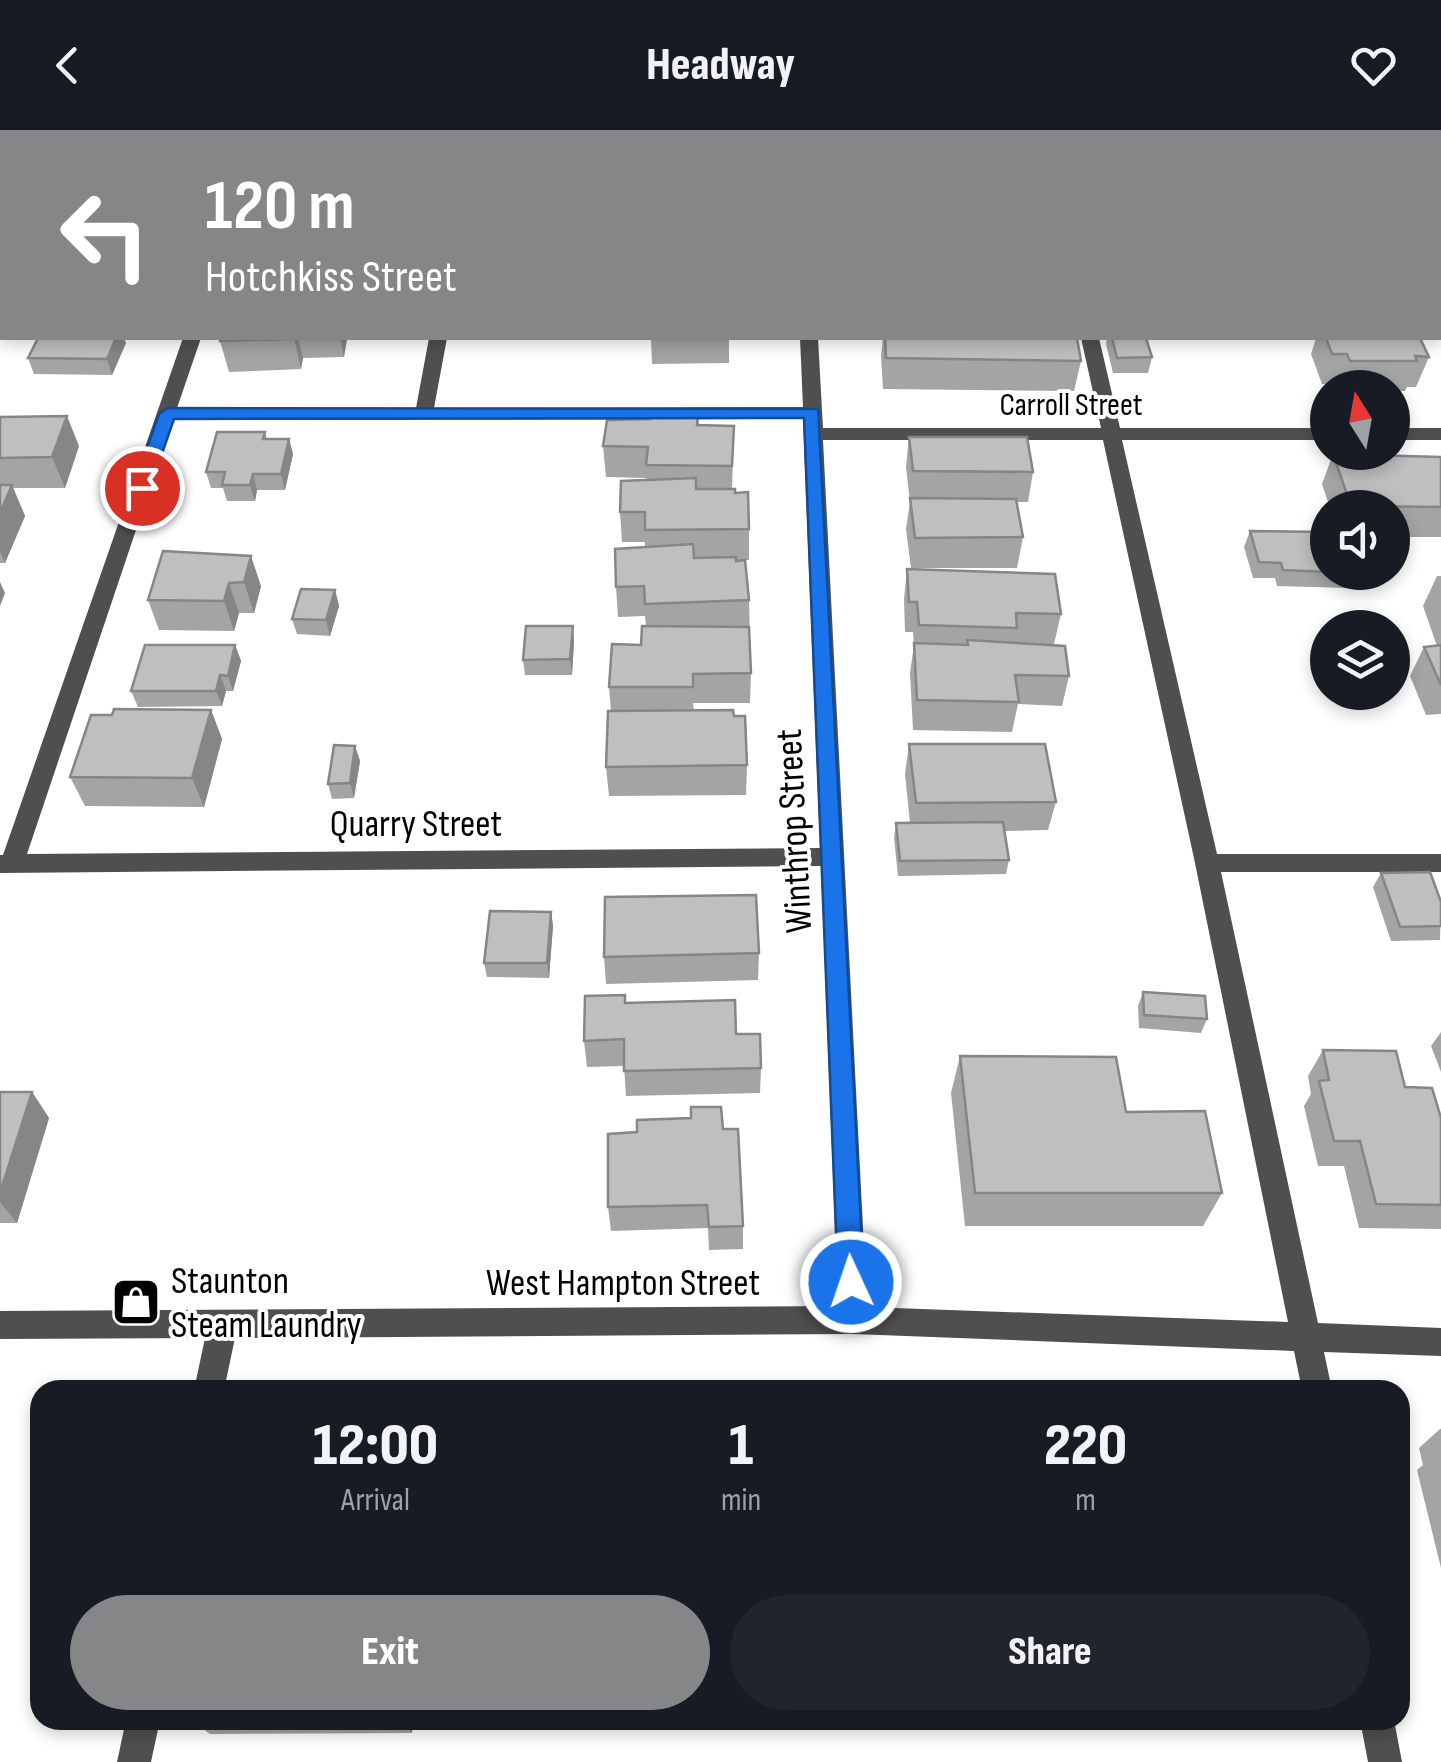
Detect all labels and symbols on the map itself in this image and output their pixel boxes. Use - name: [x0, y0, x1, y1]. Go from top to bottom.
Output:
- north arrow: [1310, 370, 1410, 470]
- street label: Carroll Street: [1000, 386, 1142, 425]
- pin: [100, 446, 185, 531]
- street label: Winthrop Street: [767, 728, 822, 934]
- street label: Quarry Street: [330, 802, 502, 847]
- position arrow: [799, 1230, 903, 1334]
- place label: Staunton Steam Laundry: [171, 1259, 362, 1348]
- street label: West Hampton Street: [486, 1261, 760, 1306]
- shop icon: Staunton Steam Laundry: [110, 1276, 162, 1328]

